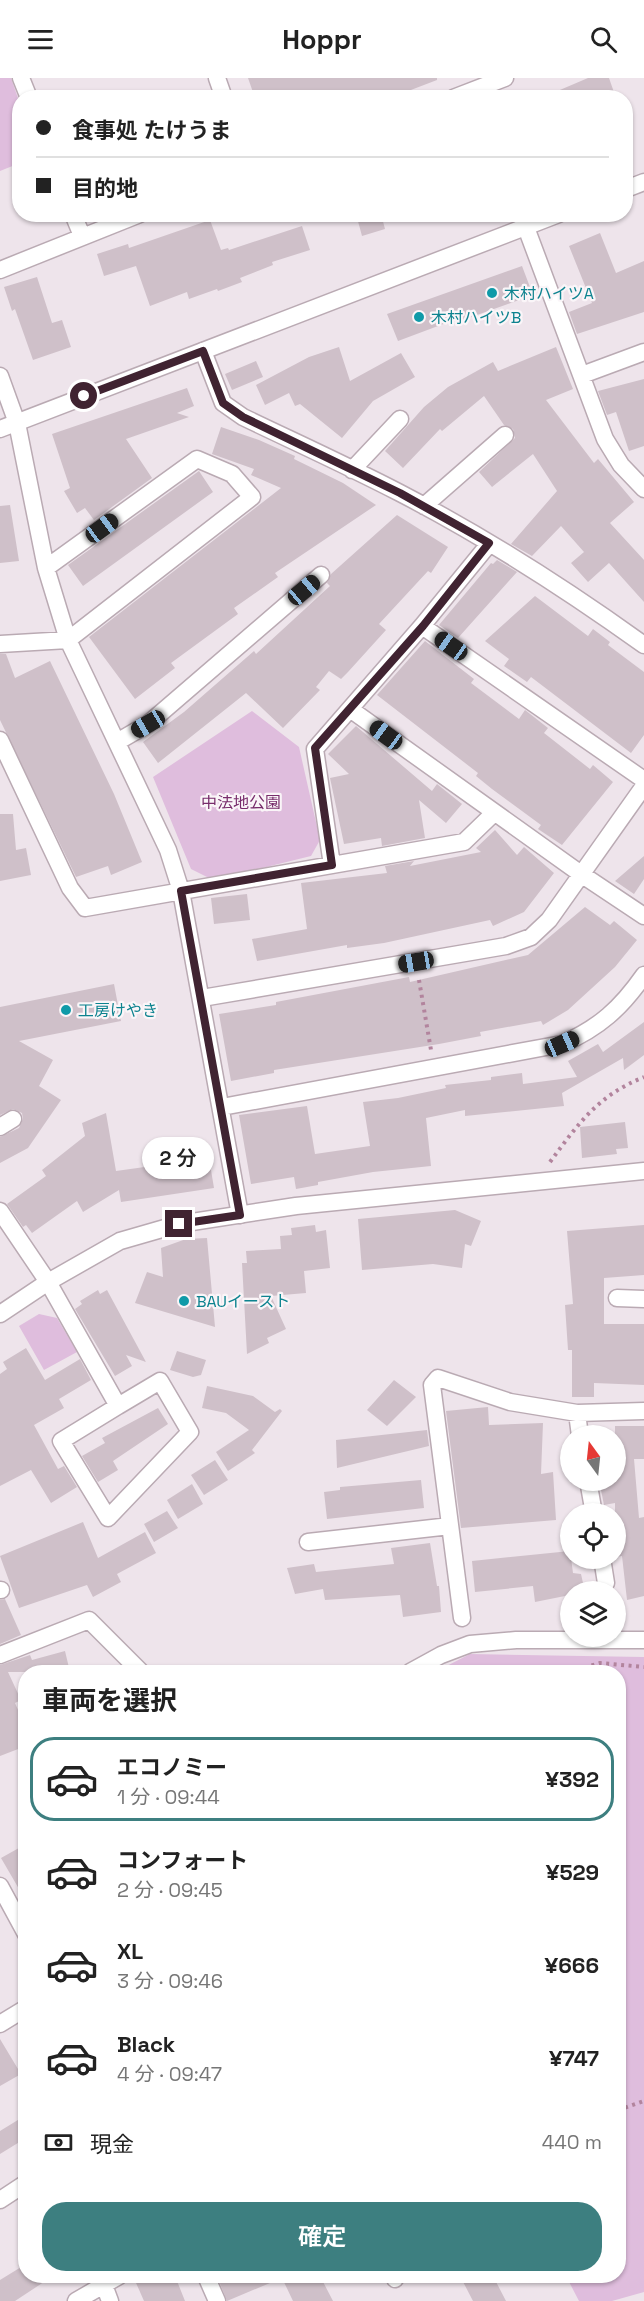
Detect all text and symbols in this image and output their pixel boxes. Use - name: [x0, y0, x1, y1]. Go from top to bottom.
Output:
- text: Hoppr: [282, 22, 362, 57]
- icon: menu: [24, 23, 57, 56]
- icon: search: [587, 23, 620, 56]
- text: 食事処 たけうま: [72, 116, 232, 144]
- text: 目的地: [72, 174, 138, 202]
- place label: 木村ハイツA: [504, 283, 594, 304]
- marker: 木村ハイツA: [485, 286, 499, 300]
- place label: 木村ハイツB: [431, 307, 521, 328]
- marker: 木村ハイツB: [412, 310, 426, 324]
- route start: [70, 382, 97, 409]
- car: [82, 510, 122, 546]
- car: [284, 572, 324, 608]
- car: [431, 628, 471, 664]
- car: [128, 707, 168, 741]
- car: [366, 717, 406, 753]
- park label: 中法地公園: [201, 792, 281, 813]
- car: [397, 950, 435, 974]
- place label: 工房けやき: [78, 1000, 158, 1021]
- marker: 工房けやき: [59, 1003, 73, 1017]
- car: [542, 1028, 582, 1060]
- callout: 2 分: [143, 1137, 215, 1179]
- text: 2 分: [160, 1145, 196, 1171]
- route end: [165, 1210, 192, 1237]
- place label: BAUイースト: [196, 1291, 290, 1312]
- marker: BAUイースト: [177, 1294, 191, 1308]
- north arrow: [560, 1425, 626, 1491]
- map controls: [560, 1425, 626, 1647]
- button: locate: [560, 1503, 626, 1569]
- button: layers: [560, 1581, 626, 1647]
- text: 車両を選択: [42, 1683, 177, 1718]
- icon: car: [45, 1752, 99, 1806]
- text: エコノミー: [117, 1753, 227, 1781]
- text: ¥392: [545, 1765, 599, 1793]
- text: 1 分 · 09:44: [117, 1784, 220, 1810]
- icon: car: [45, 1845, 99, 1899]
- text: コンフォート: [117, 1846, 248, 1874]
- text: ¥529: [546, 1858, 599, 1886]
- text: 2 分 · 09:45: [117, 1877, 223, 1903]
- text: XL: [117, 1937, 143, 1965]
- icon: car: [45, 1938, 99, 1992]
- text: ¥666: [545, 1951, 599, 1979]
- text: 3 分 · 09:46: [117, 1968, 223, 1994]
- text: Black: [117, 2030, 175, 2058]
- icon: car: [45, 2031, 99, 2085]
- text: ¥747: [549, 2044, 599, 2072]
- text: 4 分 · 09:47: [117, 2061, 222, 2087]
- icon: cash: [42, 2126, 75, 2159]
- text: 440 m: [542, 2129, 602, 2155]
- text: 現金: [90, 2130, 134, 2158]
- button: 確定: [42, 2202, 602, 2271]

